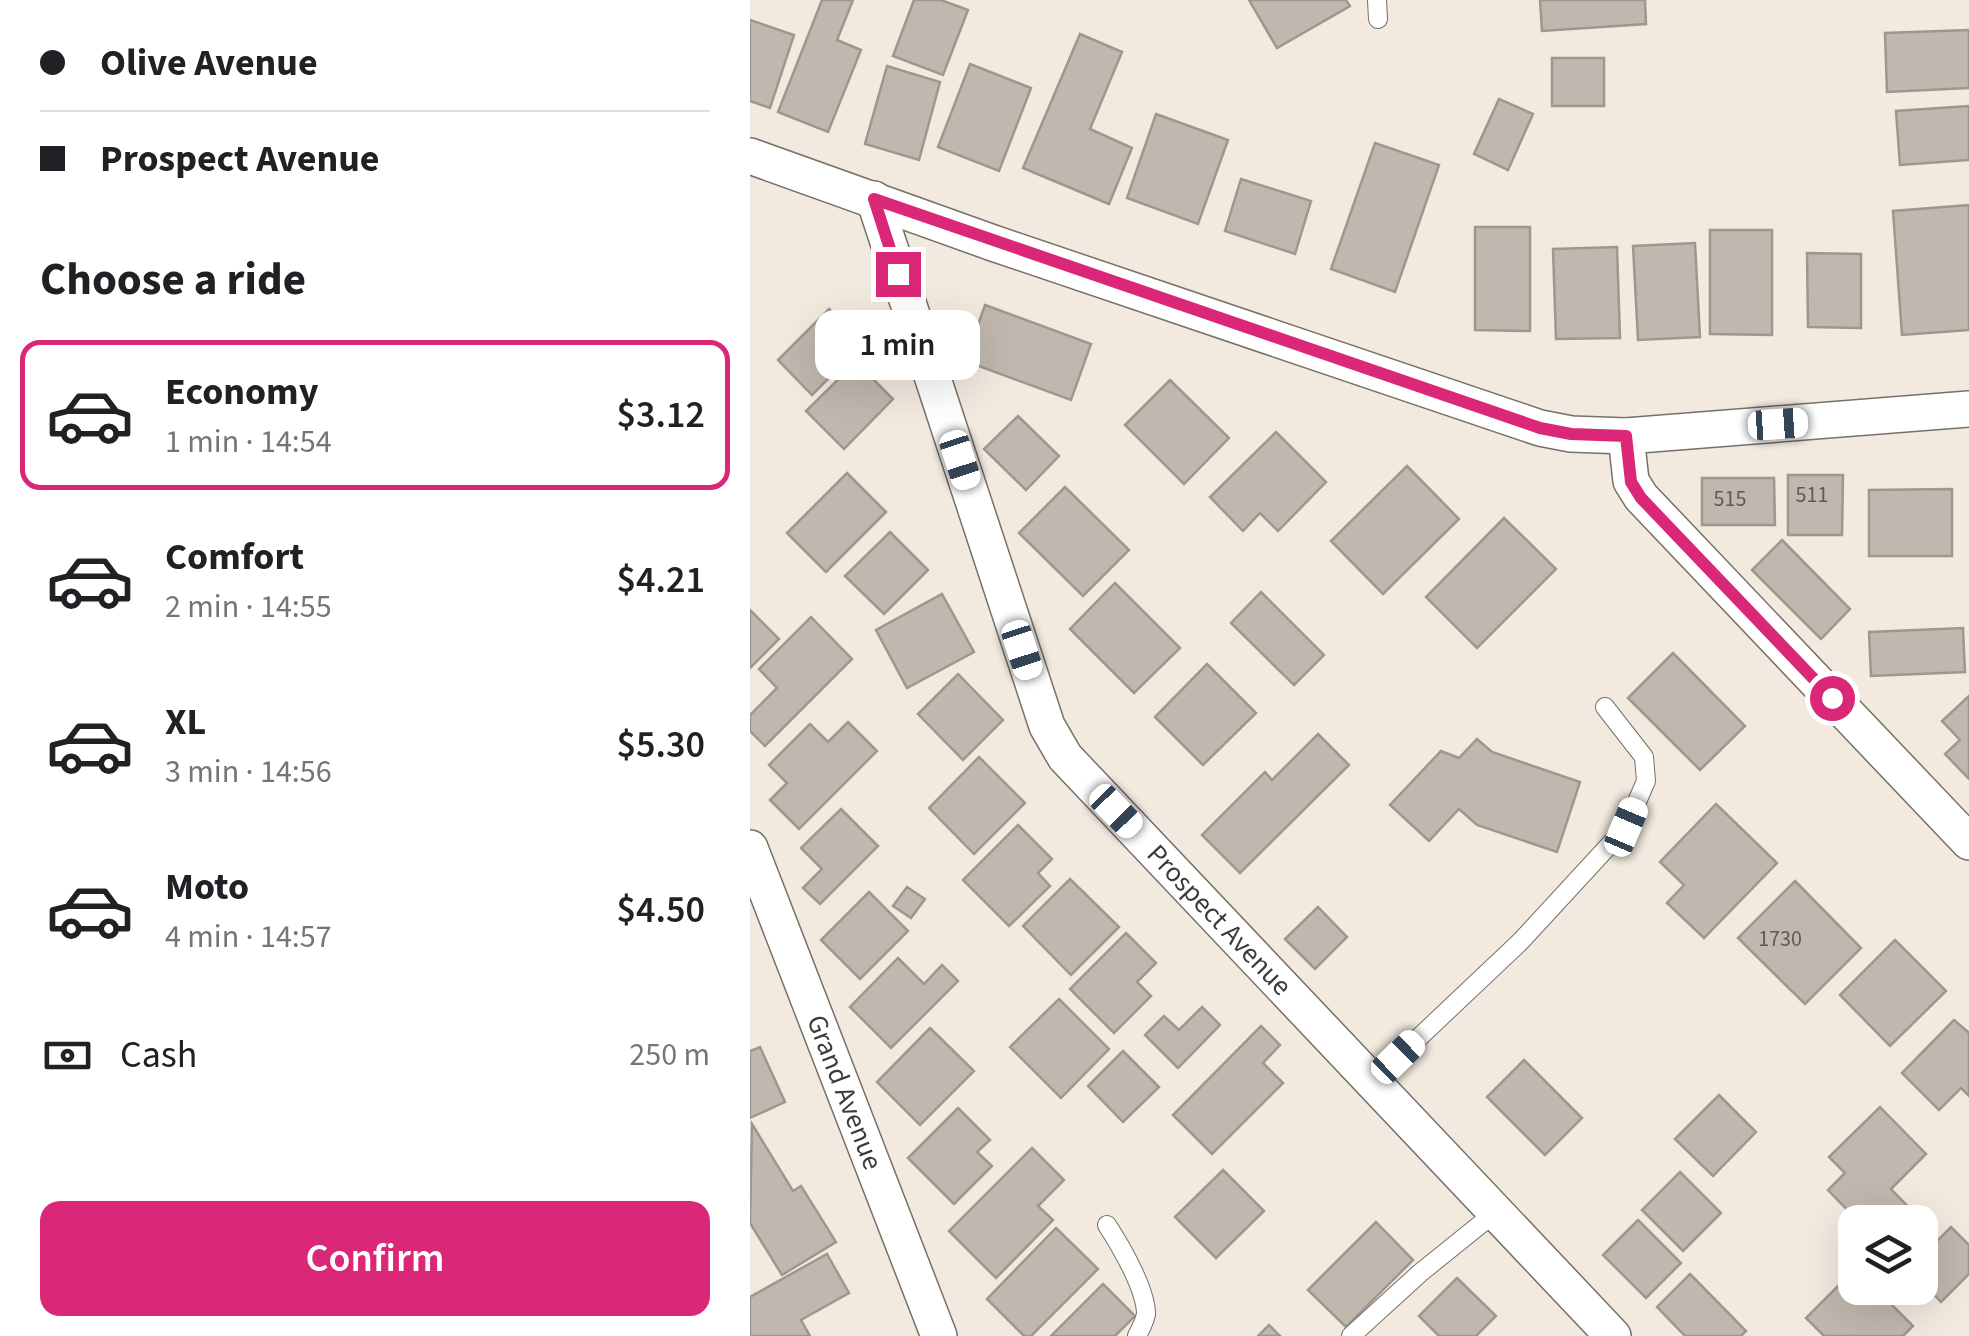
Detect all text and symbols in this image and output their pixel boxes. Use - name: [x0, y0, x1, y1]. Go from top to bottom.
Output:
- text: Olive Avenue: [100, 36, 318, 90]
- text: Prospect Avenue: [100, 132, 380, 186]
- text: Choose a ride: [40, 248, 306, 312]
- route end: [876, 252, 921, 297]
- callout: 1 min: [816, 309, 980, 379]
- text: 1 min: [859, 322, 936, 368]
- text: Economy: [165, 365, 318, 419]
- icon: car: [45, 370, 135, 460]
- text: $3.12: [617, 388, 705, 442]
- car: [1747, 407, 1809, 441]
- text: 1 min · 14:54: [165, 419, 332, 465]
- car: [936, 427, 984, 493]
- house number: 511: [1796, 479, 1828, 511]
- house number: 515: [1714, 483, 1746, 515]
- text: Comfort: [165, 530, 304, 584]
- icon: car: [45, 535, 135, 625]
- text: $4.21: [617, 553, 705, 607]
- text: 2 min · 14:55: [165, 584, 332, 630]
- car: [998, 617, 1046, 683]
- route start: [1810, 676, 1855, 721]
- text: XL: [165, 695, 206, 749]
- icon: car: [45, 700, 135, 790]
- text: $5.30: [617, 718, 705, 772]
- text: 3 min · 14:56: [165, 749, 332, 795]
- car: [1084, 779, 1148, 843]
- car: [1600, 794, 1652, 860]
- street label: Prospect Avenue: [1138, 835, 1301, 1005]
- text: Moto: [165, 860, 249, 914]
- icon: car: [45, 865, 135, 955]
- text: $4.50: [617, 883, 705, 937]
- text: 4 min · 14:57: [165, 914, 332, 960]
- house number: 1730: [1758, 923, 1802, 955]
- street label: Grand Avenue: [796, 1009, 893, 1176]
- car: [1366, 1025, 1430, 1089]
- icon: cash: [40, 1028, 95, 1083]
- text: Cash: [120, 1028, 197, 1082]
- text: 250 m: [629, 1032, 710, 1078]
- button: Confirm: [40, 1201, 710, 1316]
- map controls: [1838, 1205, 1938, 1305]
- button: layers: [1838, 1205, 1938, 1305]

